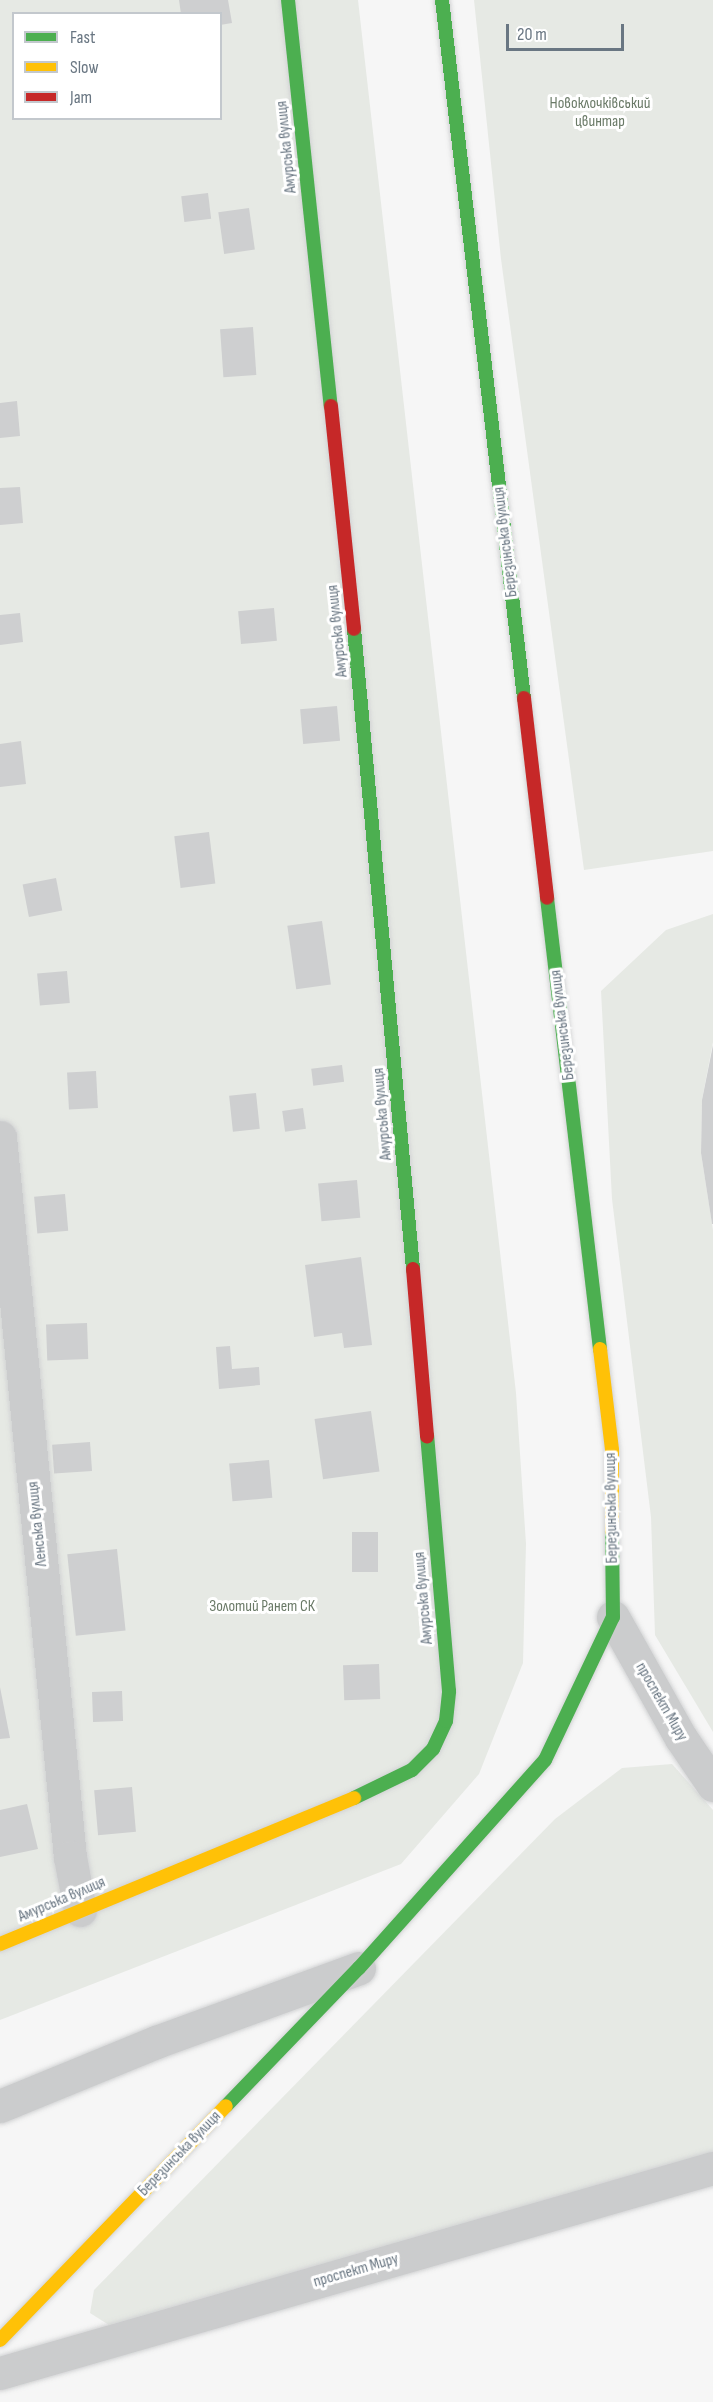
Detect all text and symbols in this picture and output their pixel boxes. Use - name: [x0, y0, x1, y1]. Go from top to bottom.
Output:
- legend: [12, 12, 222, 120]
- scale bar: [509, 12, 628, 50]
- text: 20 m: [517, 24, 547, 45]
- text: Fast: [70, 27, 95, 48]
- text: Slow: [70, 57, 99, 78]
- text: Jam: [70, 87, 92, 108]
- park label: Новоклочківський цвинтар: [550, 94, 650, 132]
- street label: Амурська вулиця: [273, 100, 301, 194]
- street label: Березинська вулиця: [490, 486, 522, 598]
- street label: Амурська вулиця: [324, 584, 352, 678]
- street label: Березинська вулиця: [547, 969, 579, 1081]
- street label: Амурська вулиця: [369, 1067, 397, 1161]
- street label: Березинська вулиця: [601, 1452, 623, 1564]
- street label: Ленська вулиця: [24, 1480, 52, 1568]
- street label: Амурська вулиця: [410, 1551, 438, 1645]
- park label: Золотий Ранет СК: [209, 1597, 315, 1617]
- street label: проспект Миру: [631, 1659, 691, 1745]
- street label: Амурська вулиця: [16, 1873, 108, 1927]
- street label: Березинська вулиця: [135, 2107, 225, 2201]
- street label: проспект Миру: [311, 2250, 401, 2292]

